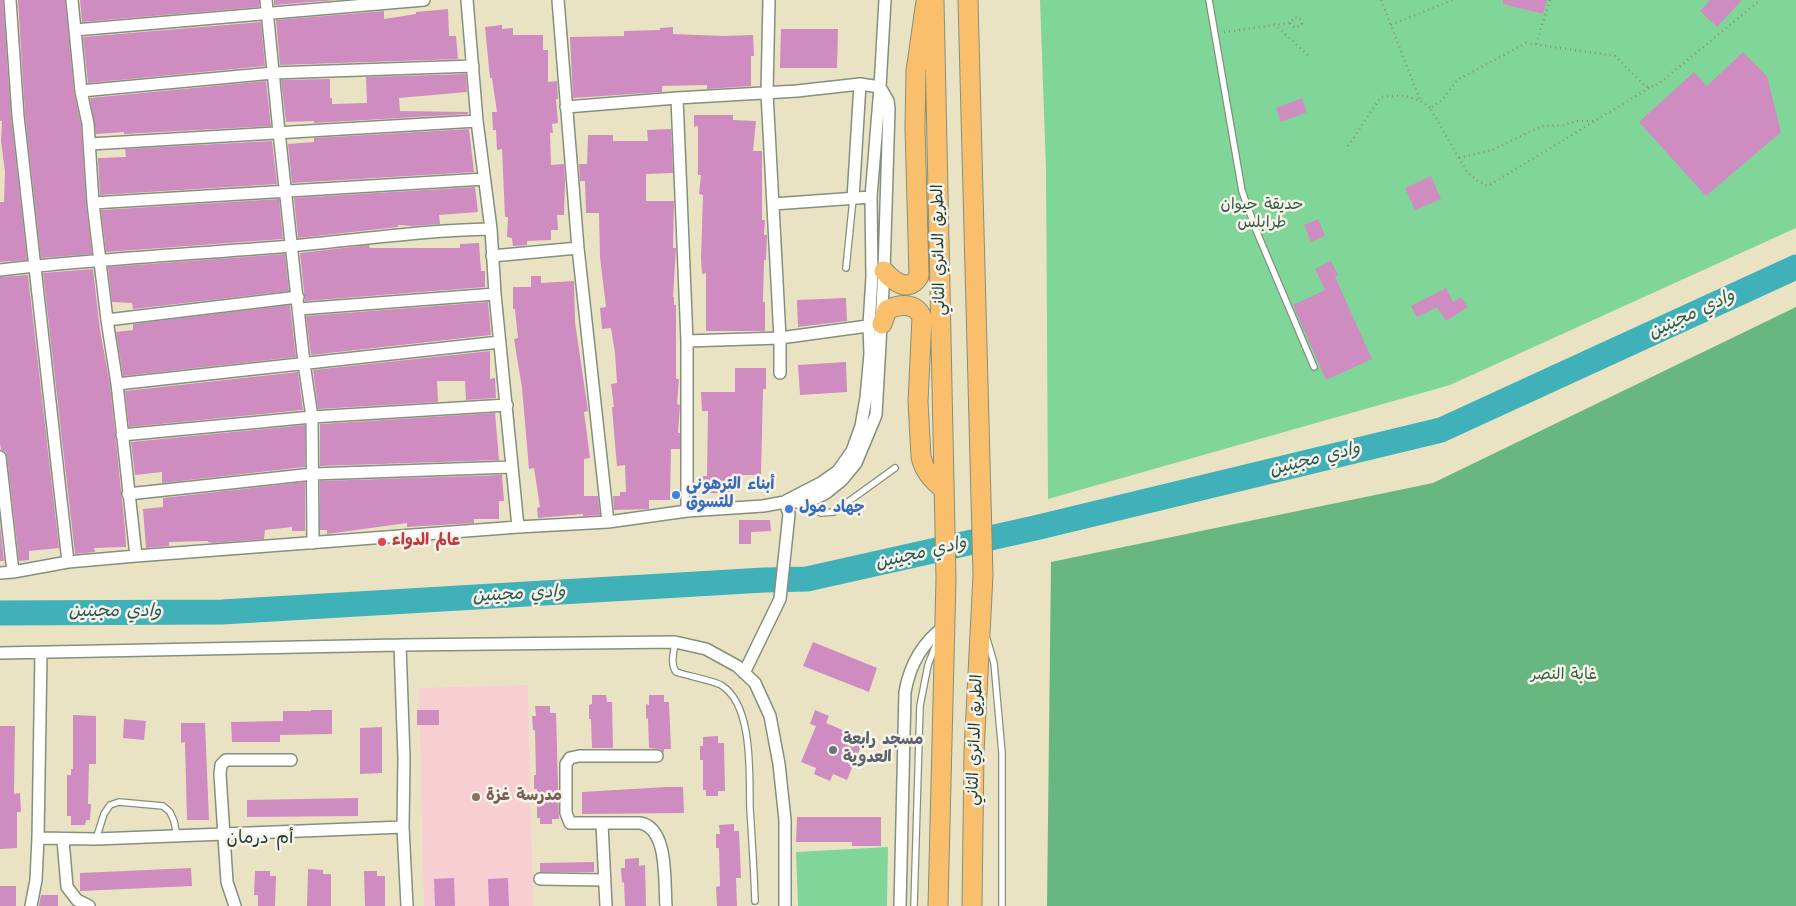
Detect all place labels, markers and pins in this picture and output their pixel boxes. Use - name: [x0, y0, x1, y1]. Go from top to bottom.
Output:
- place label: أبناء الترهوني للتسوق: [686, 476, 774, 514]
- marker: أبناء الترهوني للتسوق: [670, 489, 682, 501]
- place label: جهاد مول: [799, 499, 864, 519]
- marker: جهاد مول: [783, 503, 795, 515]
- place label: عالم الدواء: [392, 532, 460, 552]
- marker: عالم الدواء: [376, 536, 388, 548]
- place label: مسجد رابعة العدوية: [843, 731, 923, 769]
- marker: مسجد رابعة العدوية: [827, 744, 839, 756]
- place label: مدرسة غزة: [486, 787, 562, 807]
- marker: مدرسة غزة: [470, 791, 482, 803]

